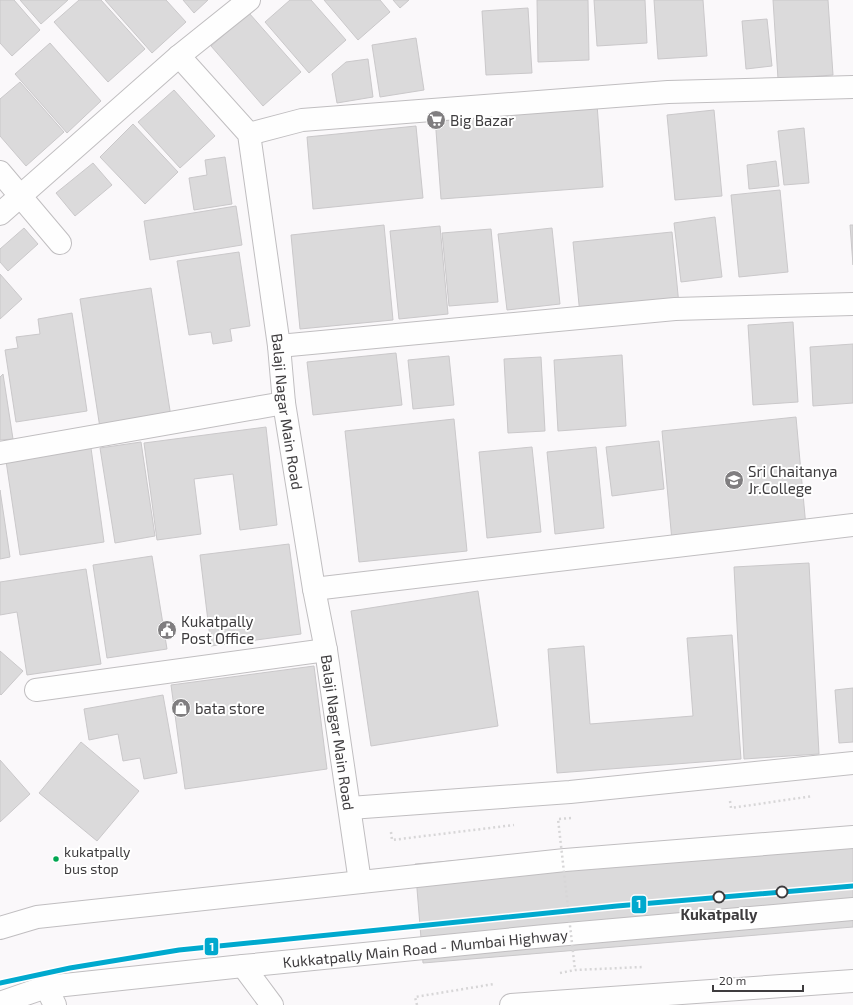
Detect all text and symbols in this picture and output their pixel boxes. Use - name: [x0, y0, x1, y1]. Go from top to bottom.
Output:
- supermarket icon: Big Bazar: [425, 109, 447, 131]
- place label: Big Bazar: [450, 111, 514, 129]
- street label: Balaji Nagar Main Road: [268, 332, 307, 491]
- place label: Sri Chaitanya Jr.College: [748, 462, 837, 497]
- school or university icon: Sri Chaitanya Jr.College: [723, 469, 745, 491]
- place label: Kukatpally Post Office: [181, 612, 254, 647]
- public building icon: Kukatpally Post Office: [156, 619, 178, 641]
- street label: Balaji Nagar Main Road: [318, 653, 358, 812]
- shop icon: bata store: [170, 697, 192, 719]
- place label: bata store: [195, 699, 265, 717]
- place label: kukatpally bus stop: [64, 843, 131, 877]
- marker: kukatpally bus stop: [51, 854, 61, 864]
- unlabelled marker: [775, 885, 789, 899]
- marker: Kukatpally: [712, 890, 726, 904]
- line badge: 1: [631, 895, 647, 914]
- text: 1: [637, 897, 641, 910]
- place label: Kukatpally: [681, 905, 758, 924]
- street label: Kukkatpally Main Road - Mumbai Highway: [282, 925, 569, 971]
- line badge: 1: [204, 937, 219, 956]
- text: 1: [210, 940, 214, 953]
- scale bar: [713, 967, 803, 993]
- text: 20 m: [719, 973, 746, 987]

